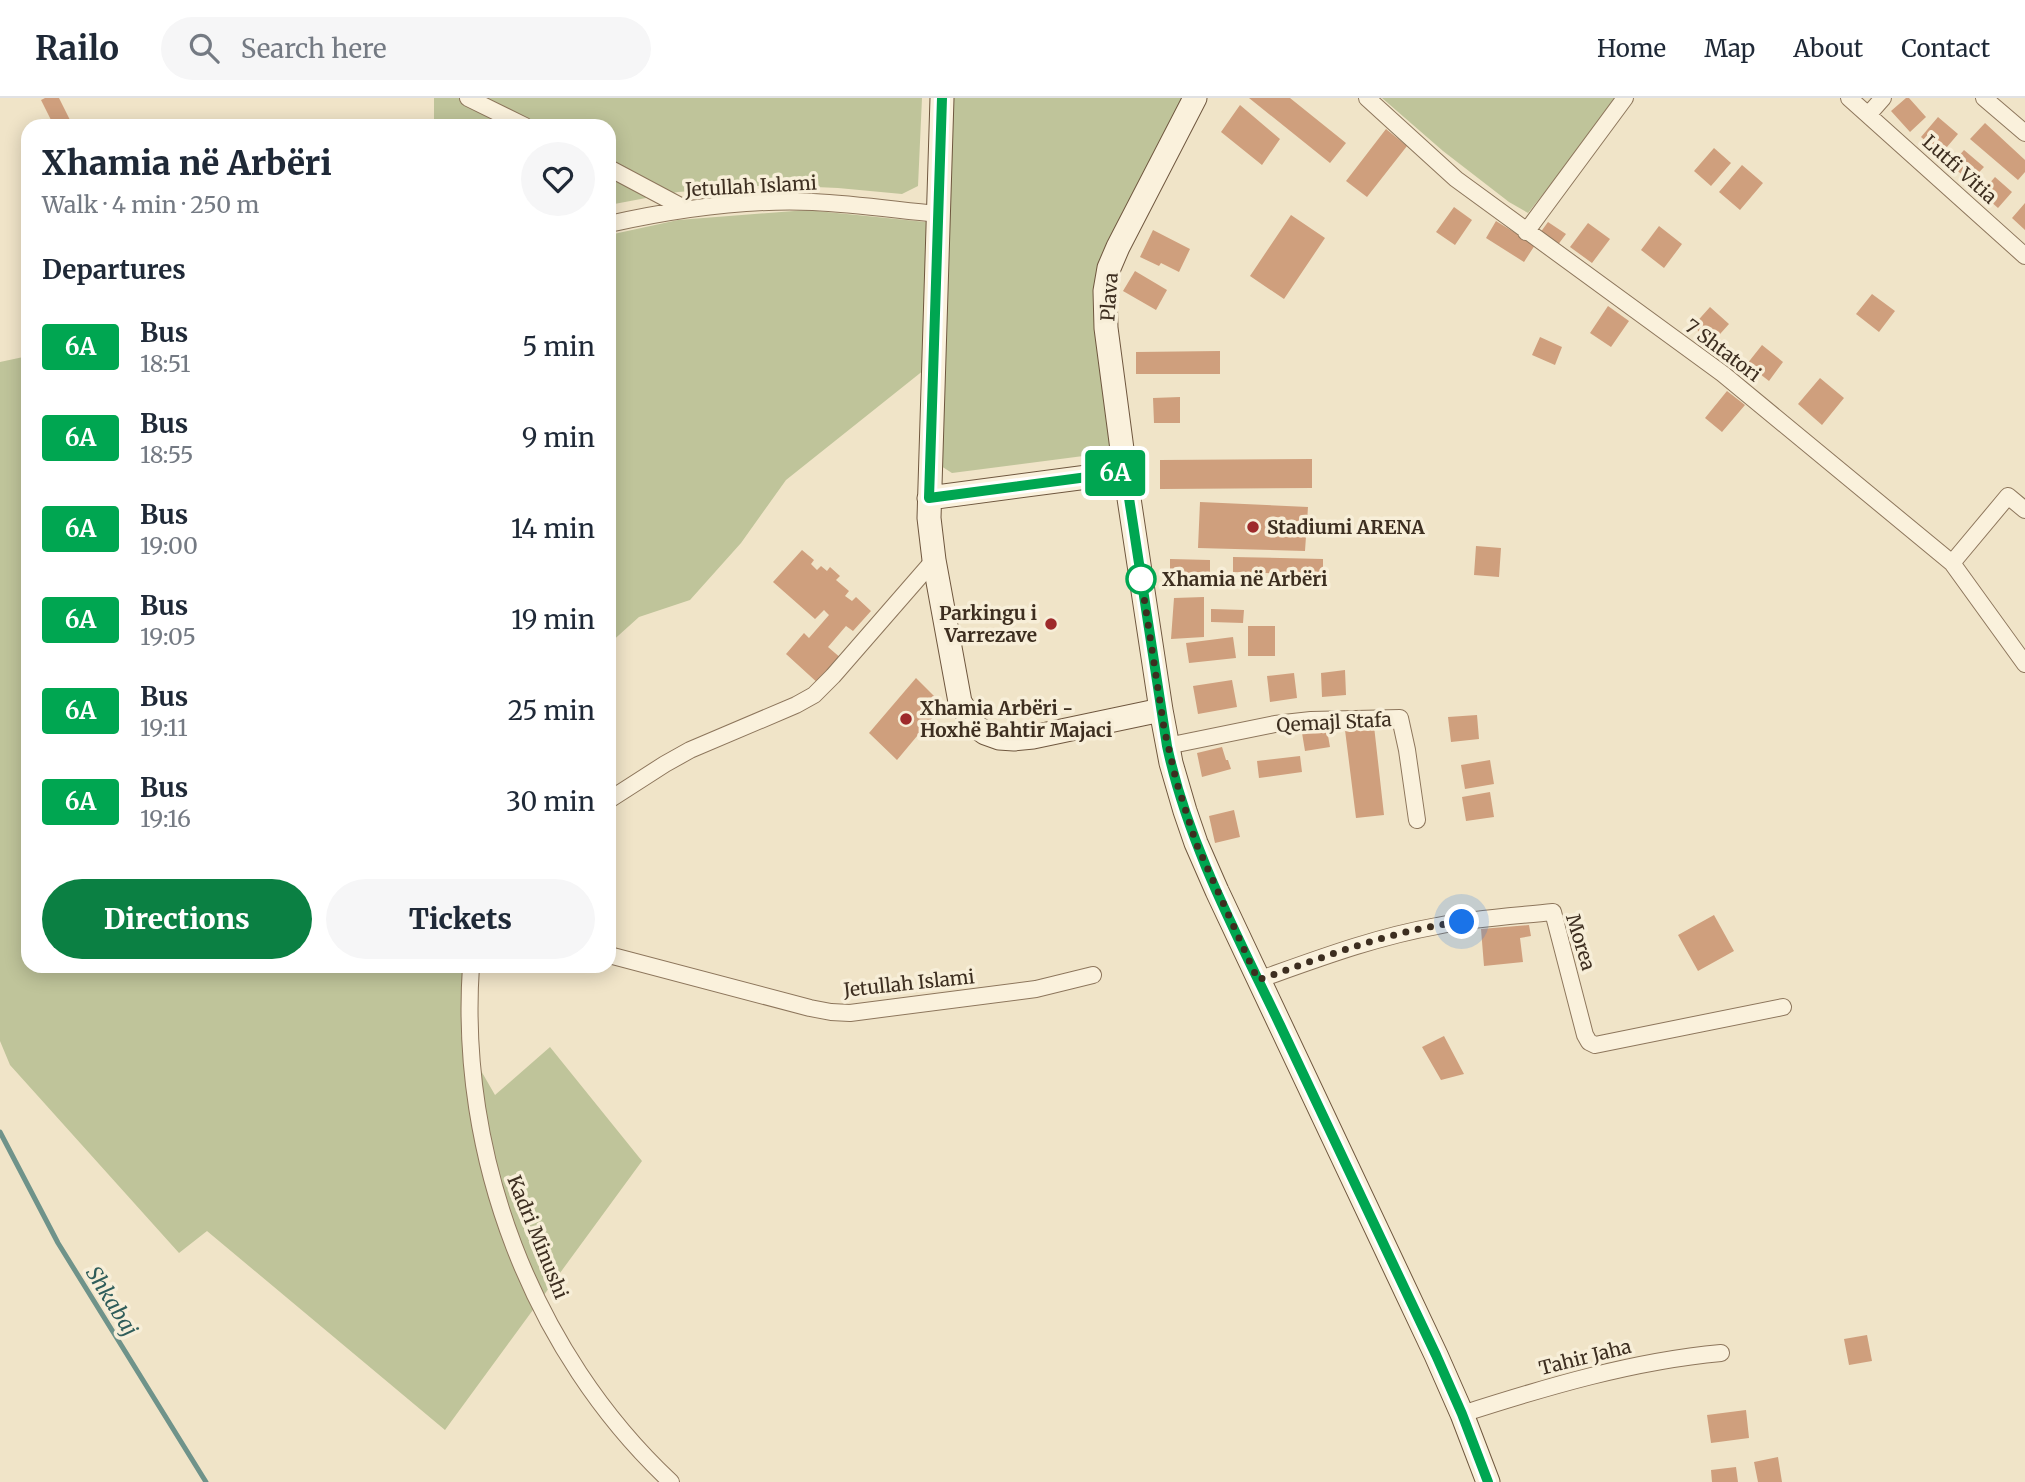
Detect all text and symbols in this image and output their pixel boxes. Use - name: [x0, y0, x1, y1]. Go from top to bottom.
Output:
- search box: [161, 17, 651, 80]
- text: Railo: [35, 28, 119, 69]
- icon: search: [185, 29, 223, 67]
- text: Search here: [241, 32, 387, 65]
- text: Home: [1597, 33, 1666, 64]
- text: Map: [1704, 33, 1755, 64]
- text: About: [1793, 33, 1863, 64]
- text: Contact: [1901, 33, 1990, 64]
- street label: Lutfi Vitia: [1918, 130, 2002, 208]
- button: heart: [521, 142, 595, 216]
- text: Xhamia në Arbëri: [42, 143, 332, 184]
- street label: Jetullah Islami: [684, 171, 817, 201]
- text: Walk · 4 min · 250 m: [42, 190, 259, 219]
- text: Departures: [42, 253, 186, 286]
- street label: Plava: [1095, 272, 1123, 322]
- street label: 7 Shtatori: [1680, 314, 1766, 386]
- text: Bus: [140, 316, 188, 349]
- text: 5 min: [522, 330, 595, 363]
- text: 6A: [65, 331, 96, 362]
- text: 18:51: [140, 349, 190, 378]
- text: Bus: [140, 407, 188, 440]
- text: 9 min: [522, 421, 595, 454]
- text: 6A: [65, 422, 96, 453]
- text: 18:55: [140, 440, 193, 469]
- line badge: 6A: [1084, 450, 1146, 496]
- text: 6A: [1099, 457, 1131, 488]
- text: Bus: [140, 498, 188, 531]
- text: 14 min: [511, 512, 595, 545]
- text: 6A: [65, 513, 96, 544]
- place label: Stadiumi ARENA: [1267, 515, 1425, 539]
- marker: Stadiumi ARENA: [1245, 519, 1261, 535]
- text: 19:00: [140, 531, 198, 560]
- marker: Xhamia në Arbëri: [1126, 564, 1156, 594]
- place label: Xhamia në Arbëri: [1162, 567, 1328, 591]
- text: Bus: [140, 589, 188, 622]
- place label: Parkingu i Varrezave: [939, 601, 1037, 647]
- text: 19 min: [511, 603, 595, 636]
- text: 6A: [65, 604, 96, 635]
- marker: Parkingu i Varrezave: [1043, 616, 1059, 632]
- text: 19:05: [140, 622, 196, 651]
- text: Bus: [140, 680, 188, 713]
- text: 25 min: [508, 694, 595, 727]
- text: 6A: [65, 695, 96, 726]
- place label: Xhamia Arbëri - Hoxhë Bahtir Majaci: [920, 696, 1113, 742]
- street label: Qemajl Stafa: [1276, 707, 1392, 737]
- marker: Xhamia Arbëri - Hoxhë Bahtir Majaci: [898, 711, 914, 727]
- text: 19:11: [140, 713, 188, 742]
- text: Bus: [140, 771, 188, 804]
- text: 30 min: [506, 785, 595, 818]
- text: 6A: [65, 786, 96, 817]
- text: 19:16: [140, 804, 191, 833]
- button: Directions: [42, 879, 312, 959]
- button: Tickets: [326, 879, 595, 959]
- your location: [1444, 904, 1479, 939]
- street label: Morea: [1561, 911, 1601, 973]
- street label: Jetullah Islami: [841, 964, 976, 1002]
- street label: Kadri Minushi: [502, 1172, 574, 1302]
- water label: Shkabaj: [80, 1261, 144, 1341]
- street label: Tahir Jaha: [1536, 1334, 1634, 1380]

